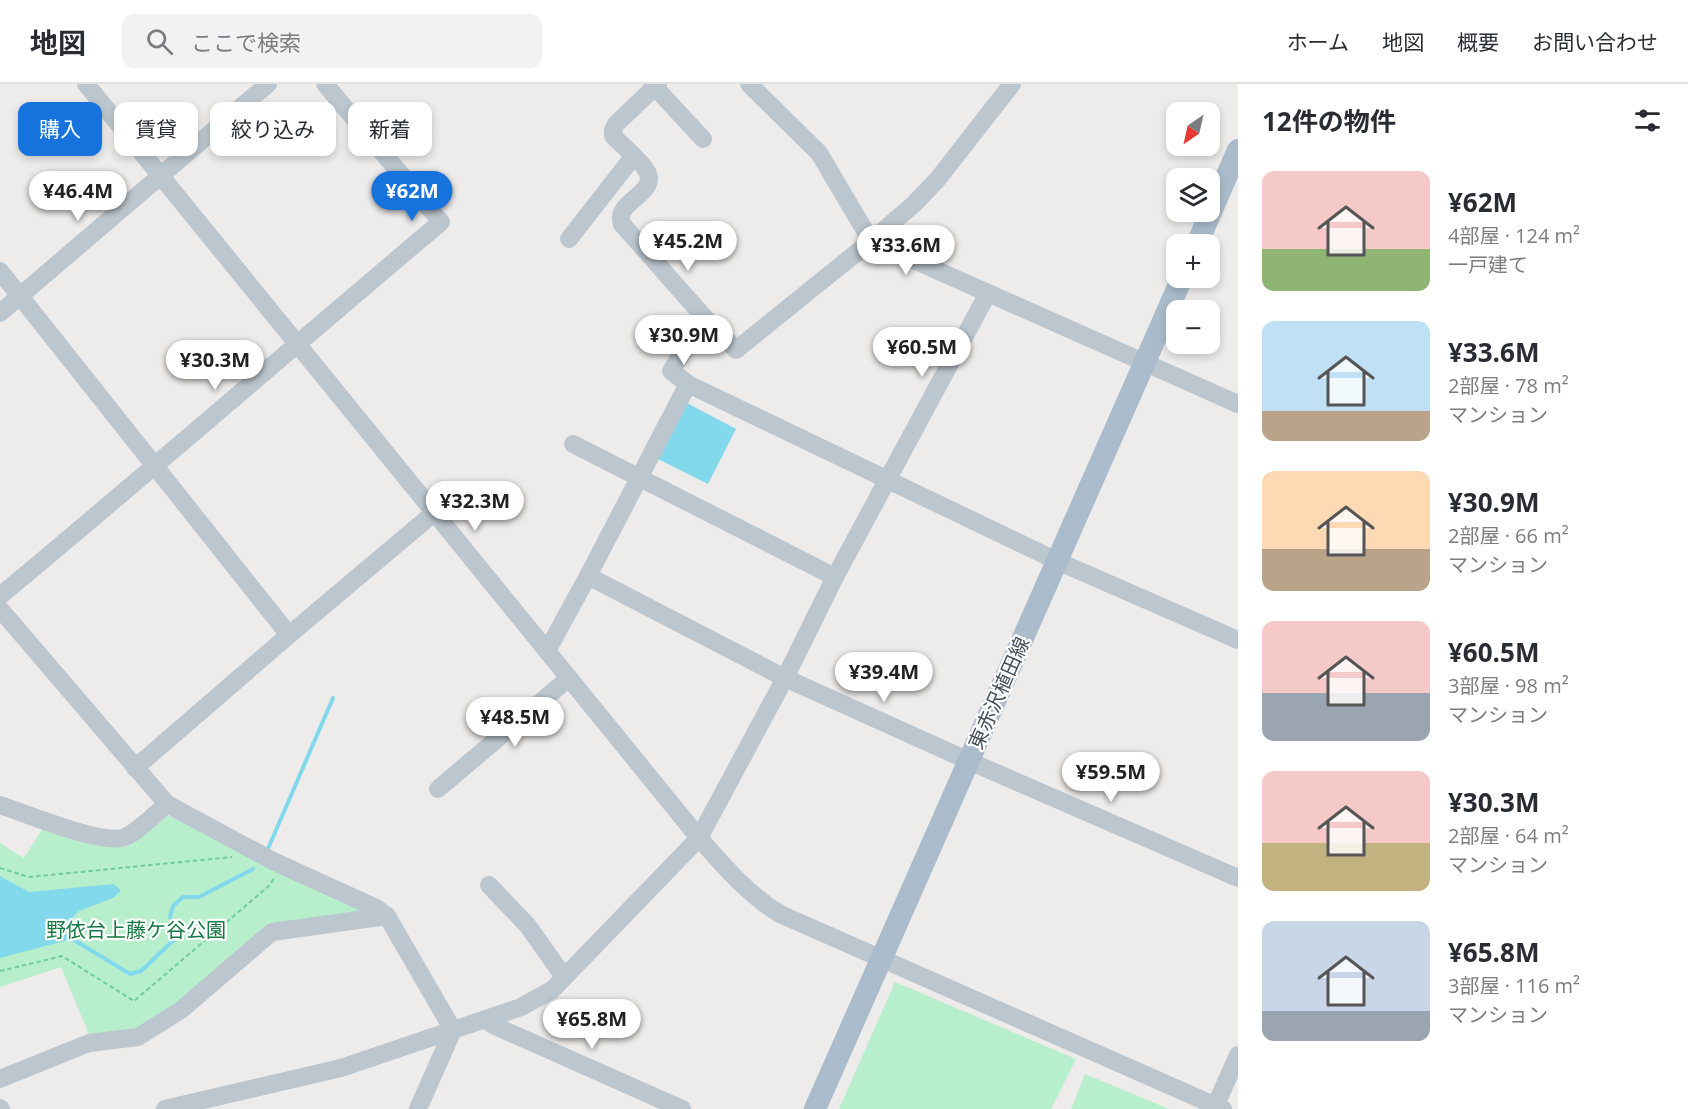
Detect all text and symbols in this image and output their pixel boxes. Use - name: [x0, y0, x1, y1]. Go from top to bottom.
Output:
- search box: [122, 14, 542, 68]
- text: 地図: [30, 23, 86, 61]
- icon: search: [143, 25, 176, 58]
- text: ここで検索: [191, 27, 301, 57]
- text: ホーム: [1287, 28, 1349, 56]
- text: 地図: [1382, 28, 1424, 56]
- text: 概要: [1457, 28, 1499, 56]
- text: お問い合わせ: [1532, 28, 1658, 56]
- chip: 購入: [18, 102, 102, 156]
- chip: 賃貸: [114, 102, 198, 156]
- chip: 絞り込み: [210, 102, 336, 156]
- chip: 新着: [348, 102, 432, 156]
- north arrow: [1166, 102, 1220, 156]
- map controls: [1166, 102, 1220, 354]
- text: 12件の物件: [1262, 103, 1396, 139]
- icon: filters: [1631, 104, 1664, 137]
- button: layers: [1166, 168, 1220, 222]
- pin: ¥46.4M: [29, 171, 127, 222]
- pin: ¥62M: [376, 171, 448, 222]
- text: ¥46.4M: [43, 177, 113, 204]
- text: ¥62M: [385, 177, 439, 204]
- text: ¥62M: [1448, 184, 1517, 220]
- icon: home: [1310, 195, 1382, 267]
- pin: ¥45.2M: [639, 221, 737, 272]
- text: 4部屋 · 124 m²: [1448, 222, 1580, 249]
- pin: ¥33.6M: [857, 225, 955, 276]
- text: ¥45.2M: [653, 227, 723, 254]
- text: ¥33.6M: [871, 231, 941, 258]
- button: +: [1166, 234, 1220, 288]
- text: 一戸建て: [1448, 251, 1528, 278]
- button: −: [1166, 300, 1220, 354]
- pin: ¥30.9M: [635, 315, 733, 366]
- text: ¥30.9M: [649, 321, 719, 348]
- pin: ¥60.5M: [873, 327, 971, 378]
- text: ¥60.5M: [887, 333, 957, 360]
- text: ¥33.6M: [1448, 334, 1539, 370]
- pin: ¥30.3M: [166, 340, 264, 391]
- icon: home: [1310, 345, 1382, 417]
- text: ¥30.3M: [180, 346, 250, 373]
- text: 2部屋 · 78 m²: [1448, 372, 1569, 399]
- text: マンション: [1448, 401, 1548, 428]
- pin: ¥32.3M: [426, 481, 524, 532]
- text: ¥30.9M: [1448, 484, 1539, 520]
- text: ¥32.3M: [440, 487, 510, 514]
- icon: home: [1310, 495, 1382, 567]
- text: 2部屋 · 66 m²: [1448, 522, 1569, 549]
- text: マンション: [1448, 551, 1548, 578]
- street label: 東赤沢植田線: [962, 632, 1035, 753]
- text: ¥60.5M: [1448, 634, 1539, 670]
- icon: home: [1310, 645, 1382, 717]
- pin: ¥39.4M: [835, 652, 933, 703]
- text: ¥39.4M: [849, 658, 919, 685]
- text: 3部屋 · 98 m²: [1448, 672, 1569, 699]
- pin: ¥48.5M: [466, 697, 564, 748]
- text: マンション: [1448, 701, 1548, 728]
- text: ¥48.5M: [480, 703, 550, 730]
- pin: ¥59.5M: [1062, 752, 1160, 803]
- text: ¥59.5M: [1076, 758, 1146, 785]
- text: ¥30.3M: [1448, 784, 1539, 820]
- icon: home: [1310, 795, 1382, 867]
- text: 2部屋 · 64 m²: [1448, 822, 1569, 849]
- text: マンション: [1448, 851, 1548, 878]
- park label: 野依台上藤ケ谷公園: [46, 916, 226, 943]
- text: ¥65.8M: [1448, 934, 1539, 970]
- icon: home: [1310, 945, 1382, 1017]
- text: 3部屋 · 116 m²: [1448, 972, 1580, 999]
- pin: ¥65.8M: [543, 999, 641, 1050]
- text: マンション: [1448, 1001, 1548, 1028]
- text: ¥65.8M: [557, 1005, 627, 1032]

